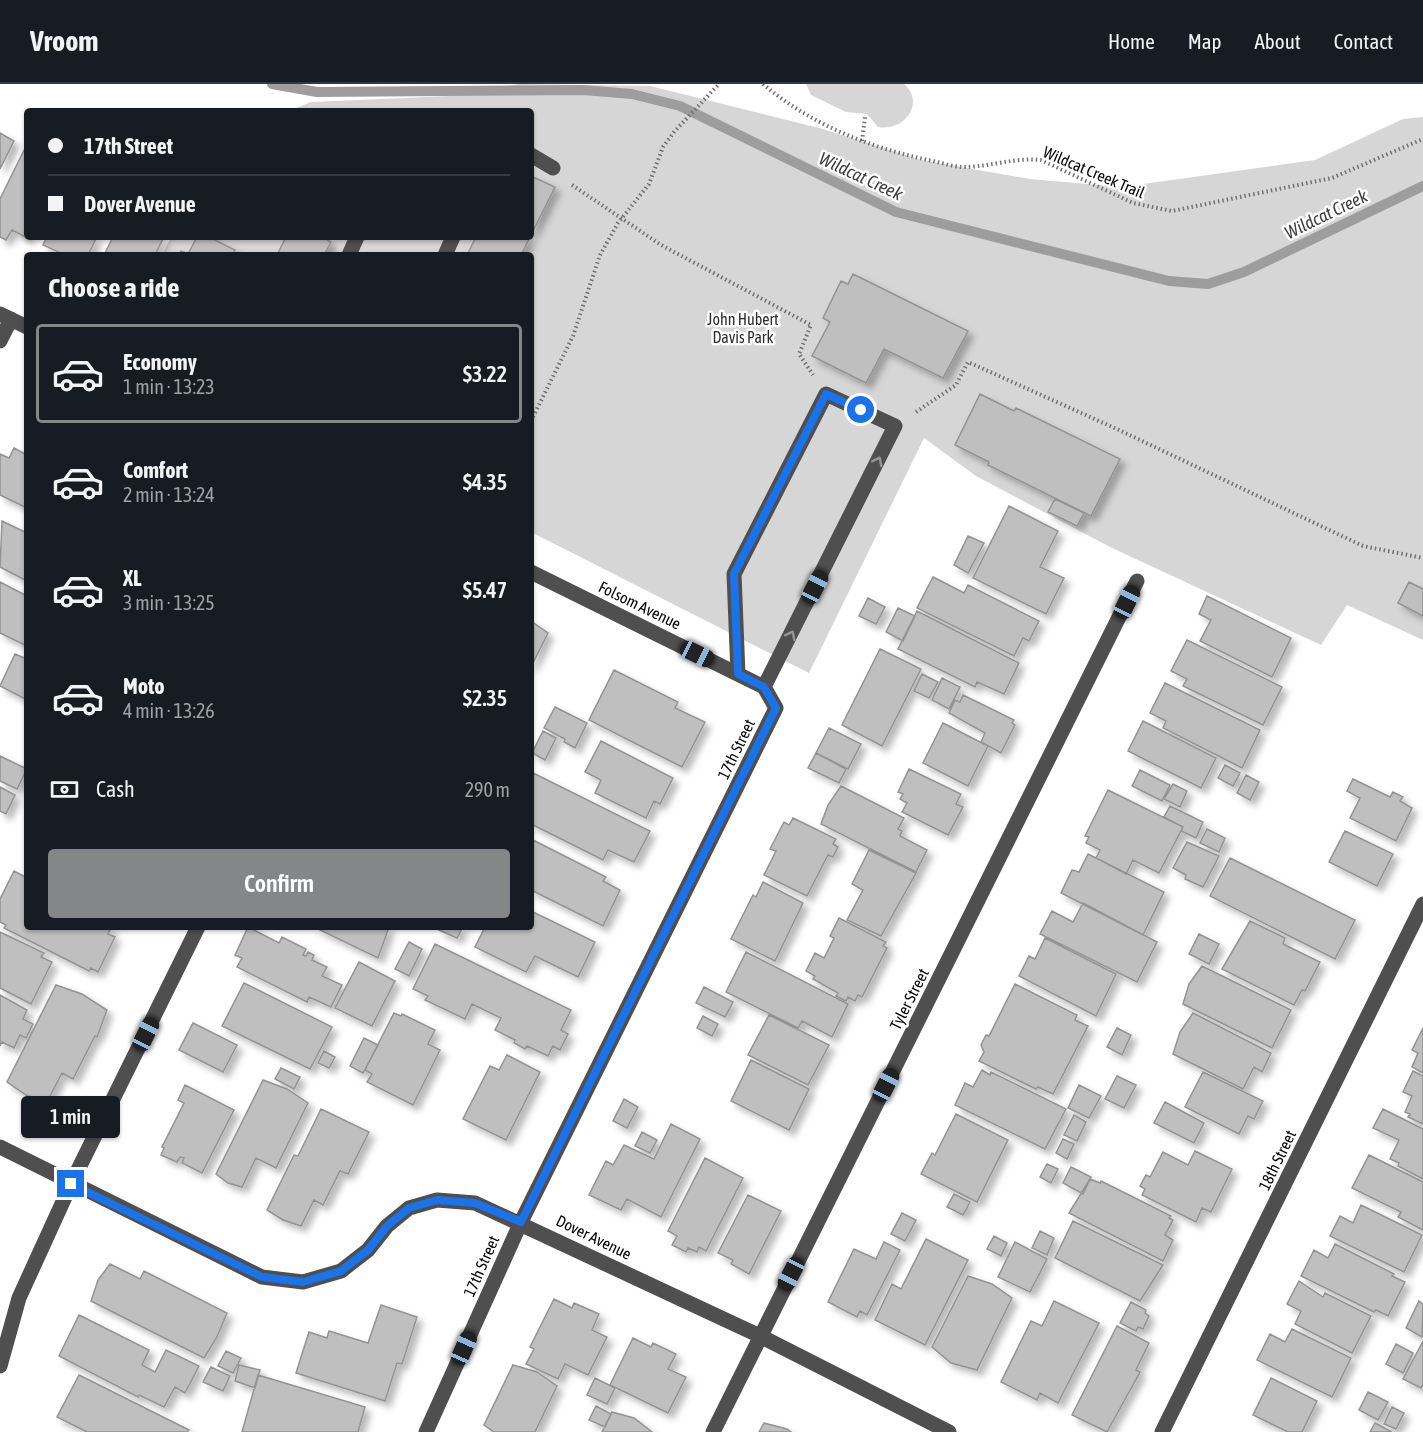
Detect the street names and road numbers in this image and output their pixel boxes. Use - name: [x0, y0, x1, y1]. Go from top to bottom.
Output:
- street label: Wildcat Creek Trail: [1041, 143, 1148, 202]
- street label: Folsom Avenue: [596, 577, 684, 633]
- street label: 17th Street: [714, 716, 758, 782]
- street label: Tyler Street: [886, 965, 933, 1033]
- street label: 18th Street: [1255, 1127, 1299, 1193]
- street label: Dover Avenue: [554, 1211, 634, 1263]
- street label: 17th Street: [460, 1232, 503, 1299]

